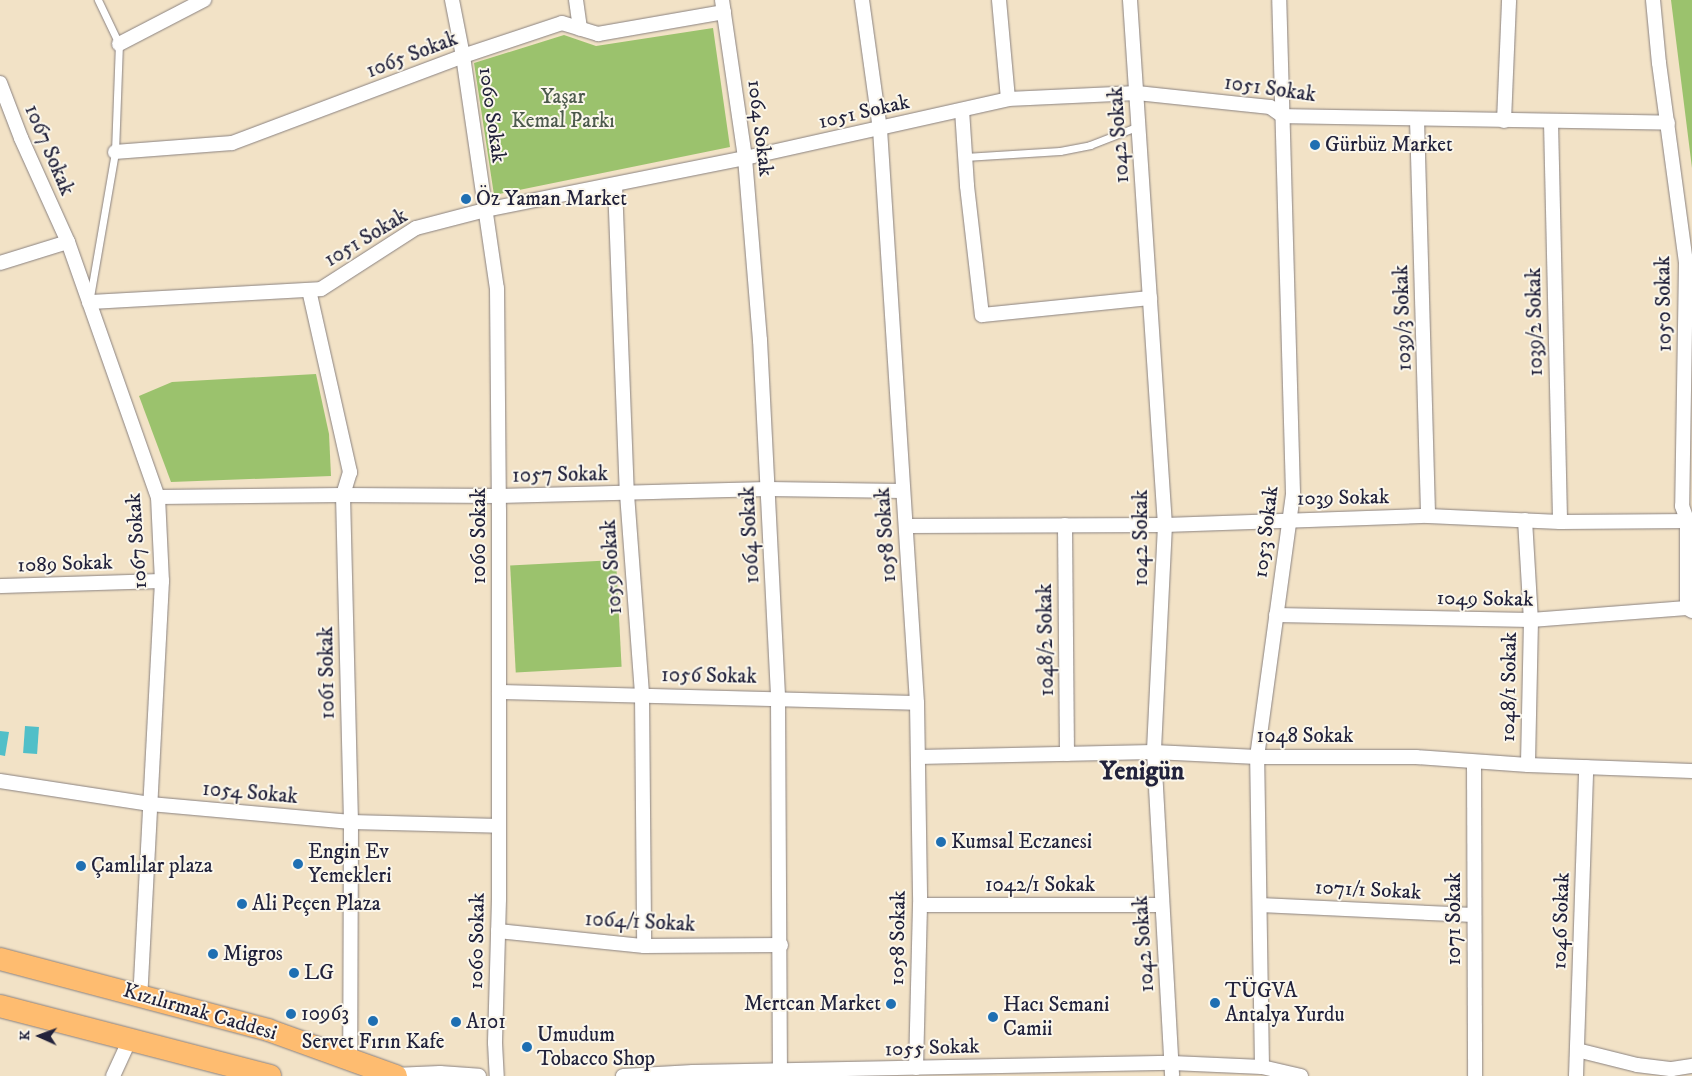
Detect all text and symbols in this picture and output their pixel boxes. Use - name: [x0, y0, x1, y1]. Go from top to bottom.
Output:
- street label: 1065 Sokak: [363, 26, 461, 84]
- street label: 1060 Sokak: [473, 65, 511, 165]
- street label: 1051 Sokak: [1222, 70, 1318, 108]
- street label: 1064 Sokak: [742, 78, 778, 178]
- park label: Yaşar Kemal Parkı: [511, 84, 615, 134]
- street label: 1042 Sokak: [1103, 86, 1135, 184]
- street label: 1051 Sokak: [816, 89, 912, 135]
- street label: 1067 Sokak: [19, 101, 79, 199]
- place label: Gürbüz Market: [1325, 132, 1453, 158]
- marker: Gürbüz Market: [1309, 139, 1321, 151]
- place label: Öz Yaman Market: [476, 186, 627, 212]
- marker: Öz Yaman Market: [460, 193, 472, 205]
- street label: 1051 Sokak: [320, 203, 412, 273]
- street label: 1050 Sokak: [1651, 256, 1677, 352]
- street label: 1039/3 Sokak: [1389, 264, 1417, 372]
- street label: 1039/2 Sokak: [1521, 267, 1549, 377]
- street label: 1057 Sokak: [512, 462, 608, 488]
- street label: 1053 Sokak: [1248, 485, 1284, 579]
- street label: 1039 Sokak: [1296, 485, 1390, 511]
- street label: 1064 Sokak: [735, 486, 765, 584]
- street label: 1058 Sokak: [870, 487, 902, 583]
- street label: 1060 Sokak: [466, 488, 492, 584]
- street label: 1042 Sokak: [1128, 490, 1154, 586]
- street label: 1067 Sokak: [121, 492, 153, 590]
- street label: 1059 Sokak: [596, 519, 628, 615]
- street label: 1089 Sokak: [17, 550, 113, 578]
- street label: 1048/2 Sokak: [1032, 583, 1060, 697]
- street label: 1049 Sokak: [1436, 586, 1534, 612]
- street label: 1061 Sokak: [314, 626, 340, 720]
- street label: 1048/1 Sokak: [1495, 632, 1523, 742]
- street label: 1056 Sokak: [661, 663, 757, 689]
- street label: 1048 Sokak: [1257, 723, 1353, 749]
- district label: Yenigün: [1100, 756, 1184, 788]
- street label: 1054 Sokak: [201, 776, 299, 810]
- place label: Kumsal Eczanesi: [951, 829, 1092, 855]
- marker: Kumsal Eczanesi: [935, 836, 947, 848]
- place label: Engin Ev Yemekleri: [308, 839, 392, 889]
- place label: Çamlılar plaza: [91, 853, 213, 879]
- marker: Engin Ev Yemekleri: [292, 858, 304, 870]
- marker: Çamlılar plaza: [75, 860, 87, 872]
- street label: 1042/1 Sokak: [985, 872, 1095, 898]
- street label: 1071 Sokak: [1441, 872, 1467, 966]
- street label: 1046 Sokak: [1547, 872, 1575, 970]
- street label: 1071/1 Sokak: [1314, 875, 1422, 905]
- street label: 1058 Sokak: [885, 890, 911, 986]
- place label: Ali Peçen Plaza: [252, 891, 381, 917]
- street label: 1060 Sokak: [464, 893, 490, 989]
- street label: 1042 Sokak: [1128, 895, 1160, 993]
- marker: Ali Peçen Plaza: [236, 898, 248, 910]
- street label: 1064/1 Sokak: [584, 907, 696, 937]
- place label: Migros: [223, 941, 283, 967]
- marker: Migros: [207, 948, 219, 960]
- place label: LG: [304, 960, 334, 986]
- marker: LG: [288, 967, 300, 979]
- street label: Kızılırmak Caddesi: [120, 978, 280, 1046]
- place label: TÜGVA Antalya Yurdu: [1225, 978, 1345, 1028]
- place label: Mertcan Market: [744, 991, 881, 1017]
- place label: Hacı Semani Camii: [1003, 992, 1109, 1042]
- marker: TÜGVA Antalya Yurdu: [1209, 997, 1221, 1009]
- marker: Mertcan Market: [885, 998, 897, 1010]
- place label: 10963: [301, 1001, 349, 1027]
- marker: 10963: [285, 1008, 297, 1020]
- place label: A101: [466, 1009, 506, 1035]
- north arrow: [15, 1011, 65, 1061]
- marker: Hacı Semani Camii: [987, 1011, 999, 1023]
- marker: Servet Fırın Kafe: [367, 1015, 379, 1027]
- marker: A101: [450, 1016, 462, 1028]
- place label: Umudum Tobacco Shop: [537, 1022, 655, 1072]
- place label: Servet Fırın Kafe: [302, 1029, 444, 1055]
- text: K: [16, 1030, 34, 1041]
- street label: 1055 Sokak: [884, 1034, 980, 1062]
- marker: Umudum Tobacco Shop: [521, 1041, 533, 1053]

